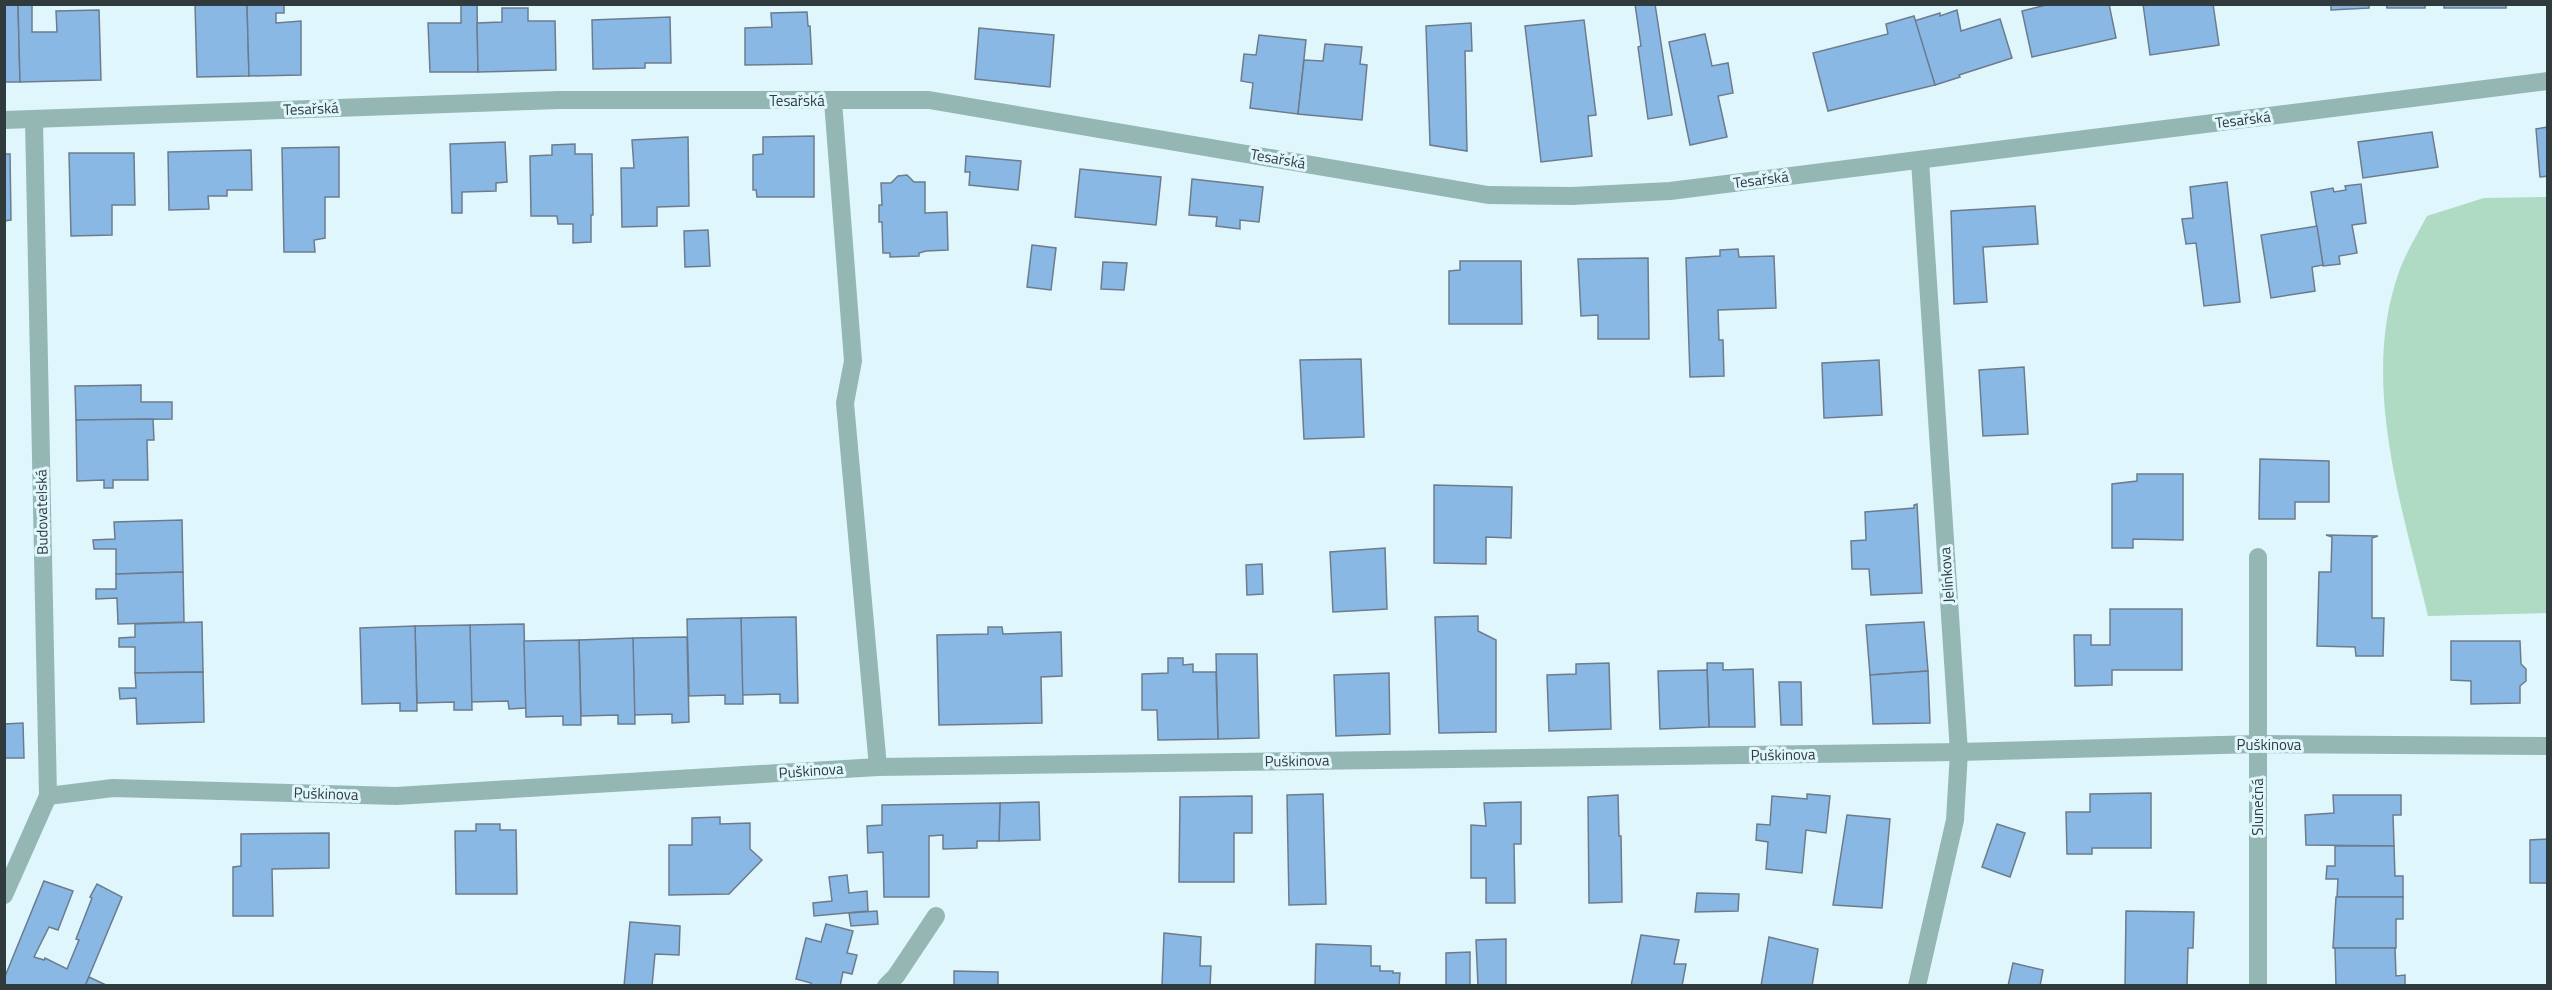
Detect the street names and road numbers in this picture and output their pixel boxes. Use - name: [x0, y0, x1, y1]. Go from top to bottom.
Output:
- street label: Tesařská: [769, 89, 825, 112]
- street label: Tesařská: [283, 96, 340, 121]
- street label: Tesařská: [2214, 105, 2272, 134]
- street label: Tesařská: [1249, 142, 1308, 175]
- street label: Tesařská: [1732, 165, 1790, 194]
- street label: Budovatelská: [29, 469, 54, 555]
- street label: Jelínkova: [1933, 546, 1960, 604]
- street label: Puškinova: [2237, 733, 2302, 756]
- street label: Puškinova: [1750, 742, 1816, 767]
- street label: Puškinova: [1264, 748, 1330, 773]
- street label: Puškinova: [778, 757, 845, 784]
- street label: Slunečná: [2246, 778, 2269, 836]
- street label: Puškinova: [293, 781, 359, 806]

